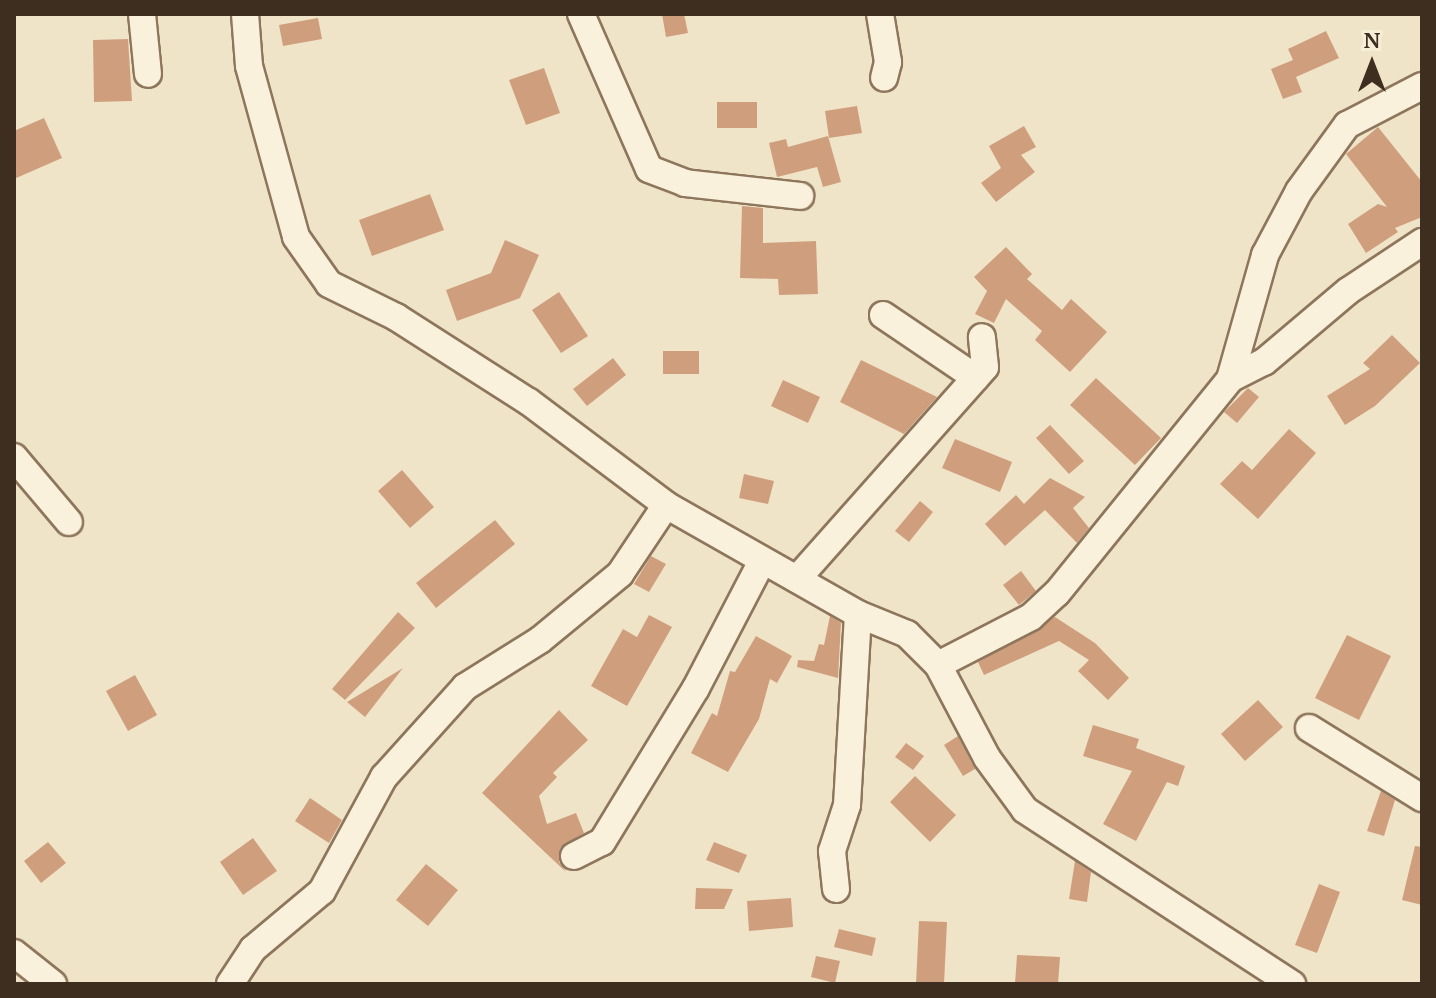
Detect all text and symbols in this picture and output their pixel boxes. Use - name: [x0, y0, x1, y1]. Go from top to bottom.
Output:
- north arrow: [1332, 24, 1412, 104]
- text: N: [1364, 25, 1380, 54]

